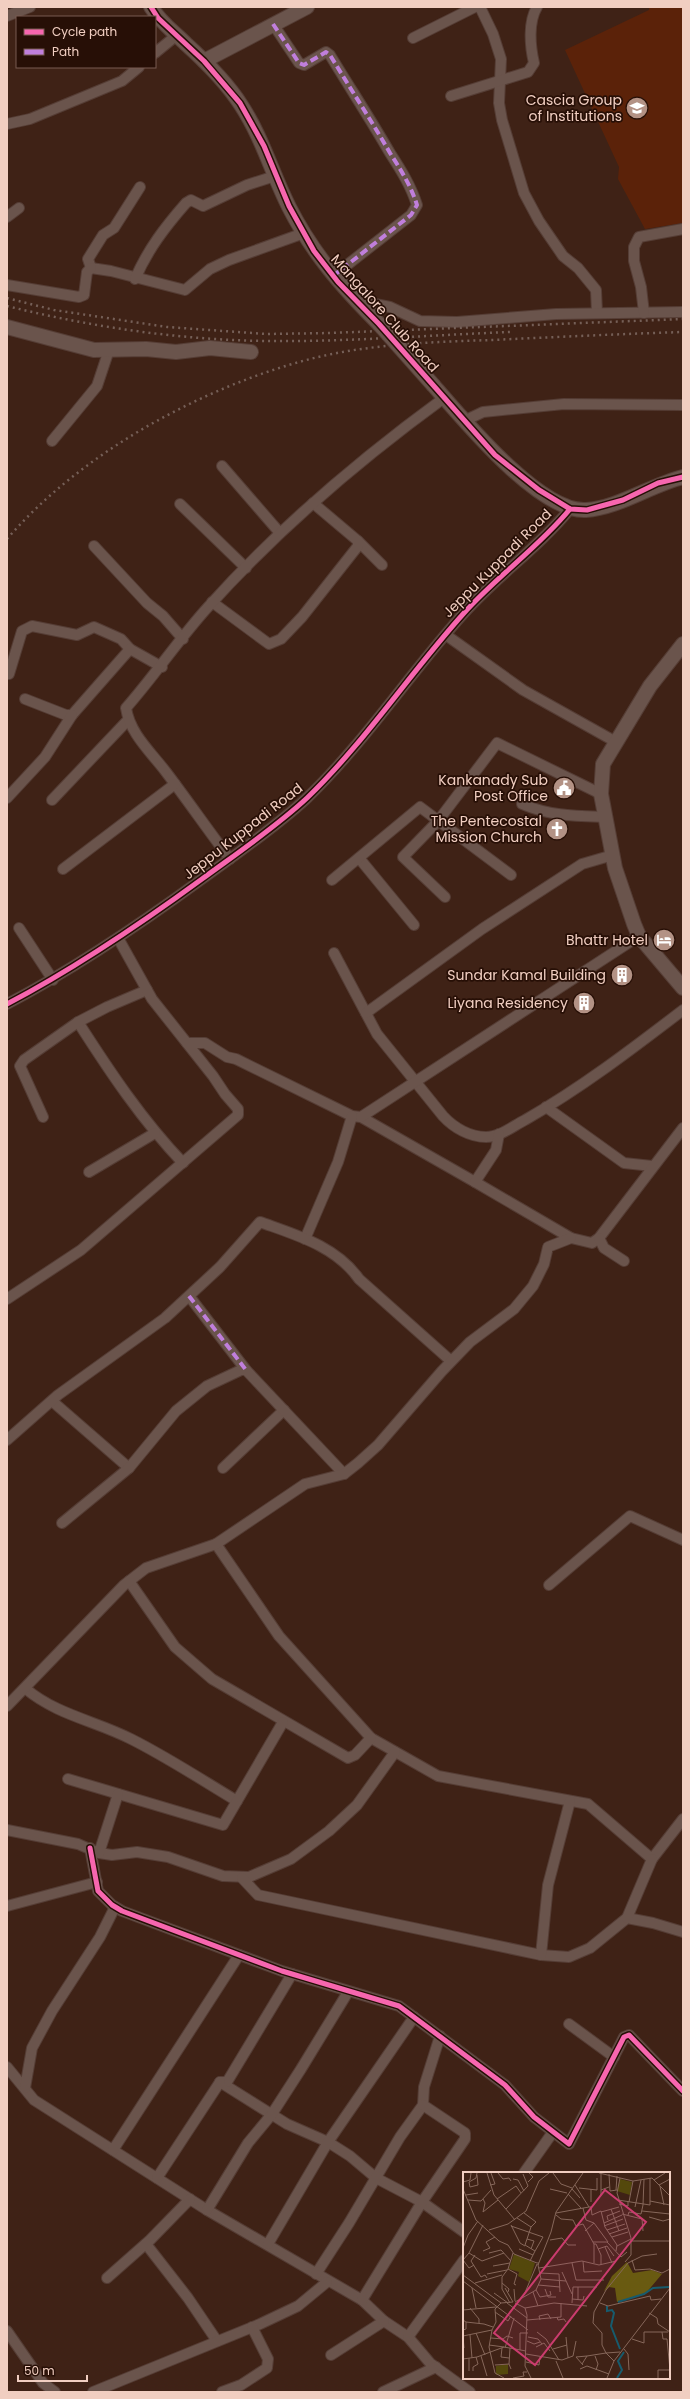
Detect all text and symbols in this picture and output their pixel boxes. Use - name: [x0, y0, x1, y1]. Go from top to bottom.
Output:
- legend: [16, 16, 156, 68]
- text: Cycle path: [52, 23, 117, 40]
- text: Path: [52, 43, 79, 60]
- place label: Cascia Group of Institutions: [526, 90, 622, 126]
- school or university icon: Cascia Group of Institutions: [624, 95, 650, 121]
- street label: Mangalore Club Road: [327, 250, 443, 376]
- street label: Jeppu Kuppadi Road: [438, 504, 556, 622]
- place label: Kankanady Sub Post Office: [438, 770, 548, 806]
- public building icon: Kankanady Sub Post Office: [551, 775, 577, 801]
- street label: Jeppu Kuppadi Road: [179, 778, 307, 884]
- place label: The Pentecostal Mission Church: [431, 811, 542, 847]
- church icon: The Pentecostal Mission Church: [544, 816, 570, 842]
- hotel icon: Bhattr Hotel: [651, 927, 677, 953]
- place label: Bhattr Hotel: [566, 930, 648, 950]
- building icon: Sundar Kamal Building: [609, 962, 635, 988]
- place label: Sundar Kamal Building: [447, 965, 606, 985]
- building icon: Liyana Residency: [571, 990, 597, 1016]
- place label: Liyana Residency: [448, 993, 568, 1013]
- inset map: [463, 2172, 670, 2379]
- scale bar: [18, 2357, 87, 2383]
- text: 50 m: [24, 2362, 55, 2379]

